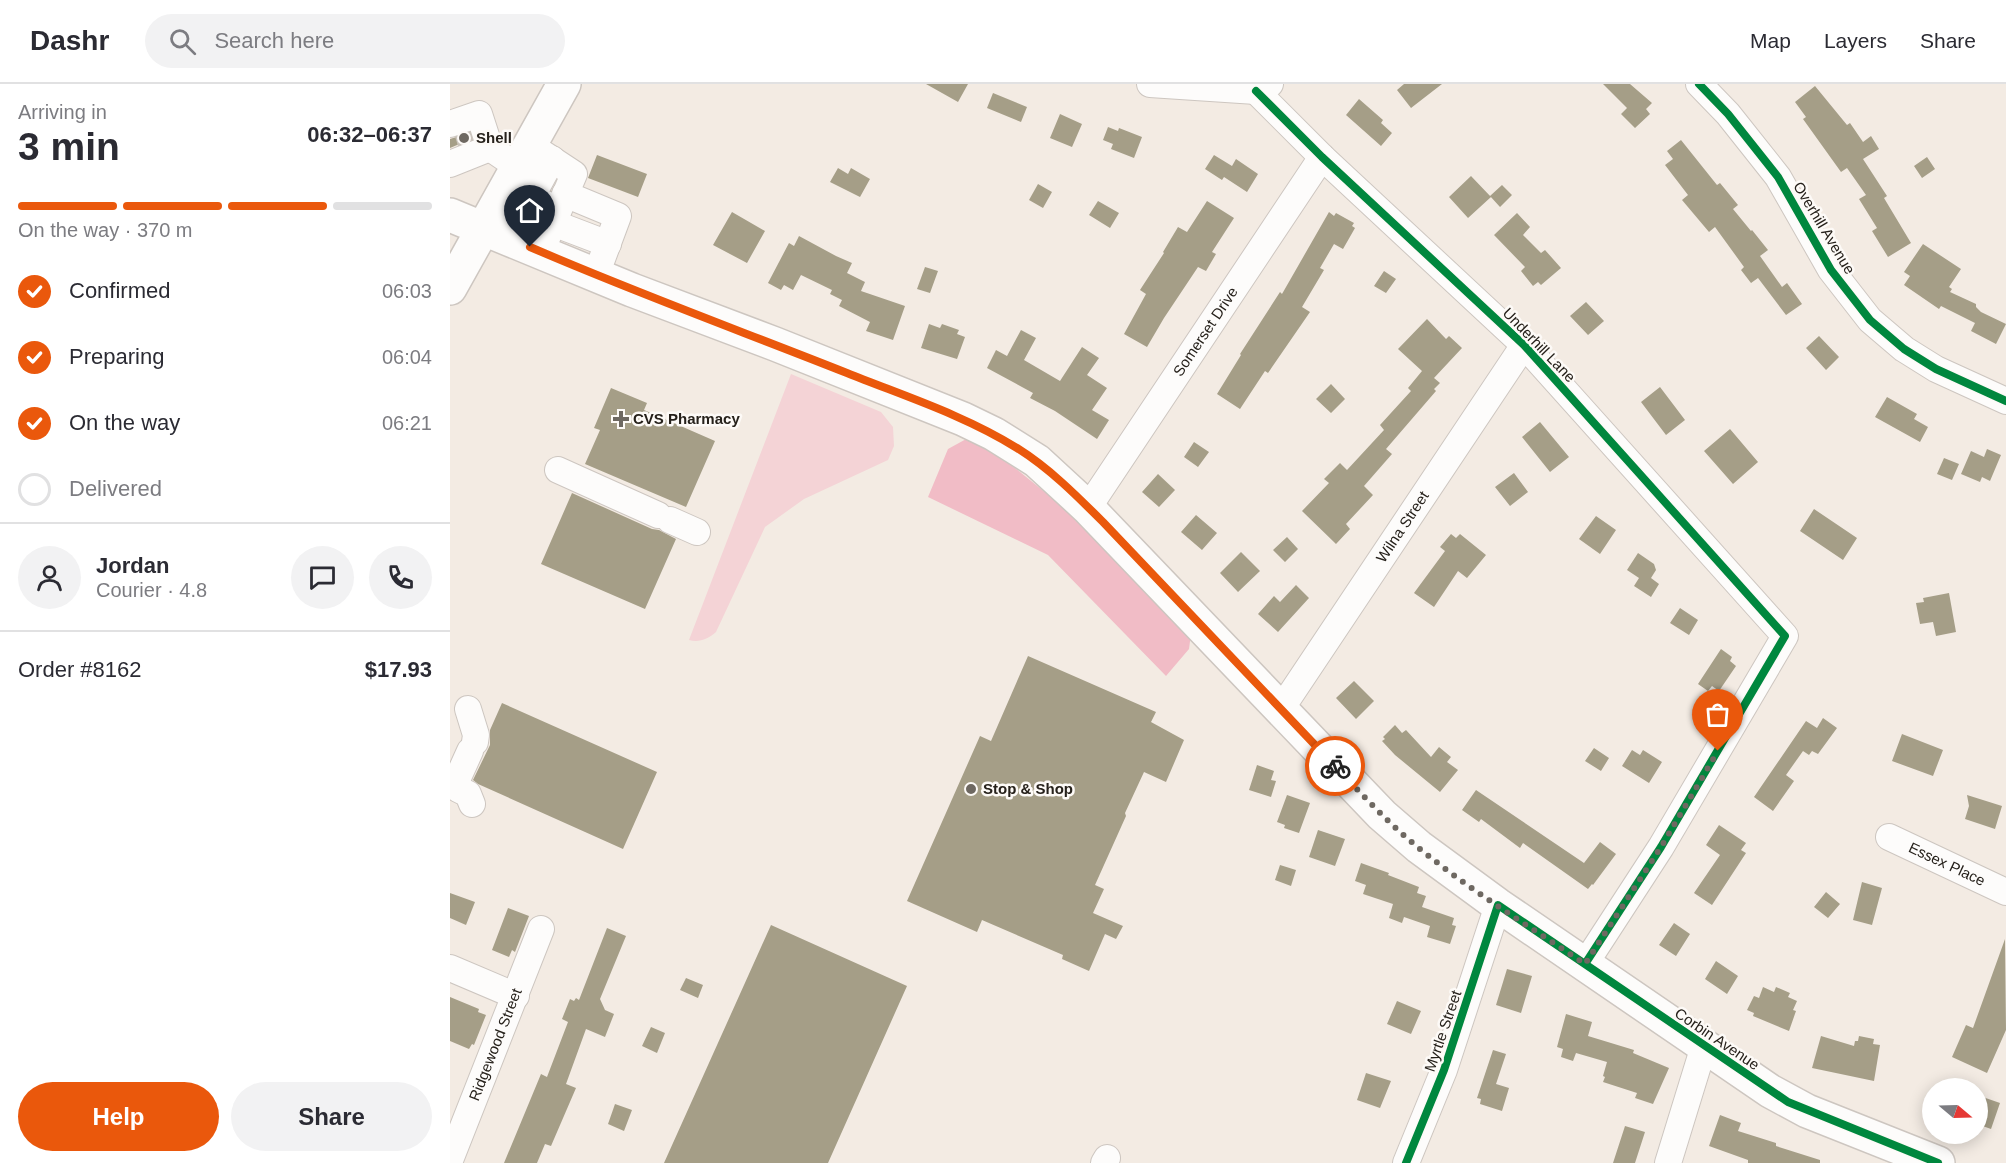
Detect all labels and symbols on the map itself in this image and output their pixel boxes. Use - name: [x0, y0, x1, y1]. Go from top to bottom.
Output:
- place label: Shell: [476, 129, 512, 146]
- marker: Shell: [457, 131, 471, 145]
- street label: Overhill Avenue: [1790, 178, 1859, 277]
- pin: [504, 185, 555, 247]
- street label: Somerset Drive: [1169, 284, 1241, 379]
- street label: Underhill Lane: [1500, 304, 1579, 385]
- place label: CVS Pharmacy: [633, 410, 740, 427]
- marker: CVS Pharmacy: [614, 412, 628, 426]
- street label: Wilna Street: [1372, 487, 1432, 565]
- pin: [1692, 689, 1743, 751]
- courier: [1305, 736, 1365, 796]
- place label: Stop & Shop: [983, 780, 1073, 797]
- marker: Stop & Shop: [964, 782, 978, 796]
- street label: Essex Place: [1906, 839, 1988, 889]
- street label: Ridgewood Street: [465, 985, 525, 1103]
- street label: Myrtle Street: [1421, 987, 1465, 1074]
- street label: Corbin Avenue: [1672, 1004, 1763, 1073]
- north arrow: [1922, 1078, 1988, 1144]

